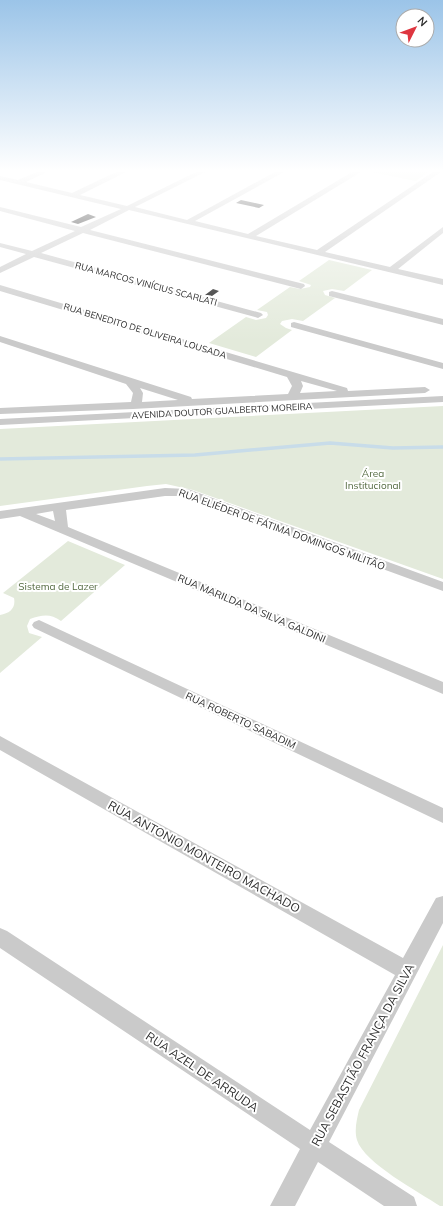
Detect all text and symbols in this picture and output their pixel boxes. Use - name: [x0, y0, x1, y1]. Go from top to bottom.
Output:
- north arrow: [395, 8, 435, 48]
- text: N: [414, 14, 430, 29]
- street label: RUA MARCOS VINÍCIUS SCARLATI: [74, 259, 218, 308]
- street label: RUA BENEDITO DE OLIVEIRA LOUSADA: [62, 300, 228, 361]
- street label: AVENIDA DOUTOR GUALBERTO MOREIRA: [131, 400, 313, 421]
- park label: Área Institucional: [345, 467, 401, 492]
- street label: RUA ELIÉDER DE FÁTIMA DOMINGOS MILITÃO: [177, 486, 387, 573]
- street label: RUA MARILDA DA SILVA GALDINI: [176, 571, 328, 646]
- park label: Sistema de Lazer: [18, 580, 98, 593]
- street label: RUA ROBERTO SABADIM: [184, 689, 298, 752]
- street label: RUA ANTONIO MONTEIRO MACHADO: [106, 797, 303, 916]
- street label: RUA SEBASTIÃO FRANÇA DA SILVA: [308, 961, 417, 1149]
- street label: RUA AZEL DE ARRUDA: [143, 1028, 262, 1115]

